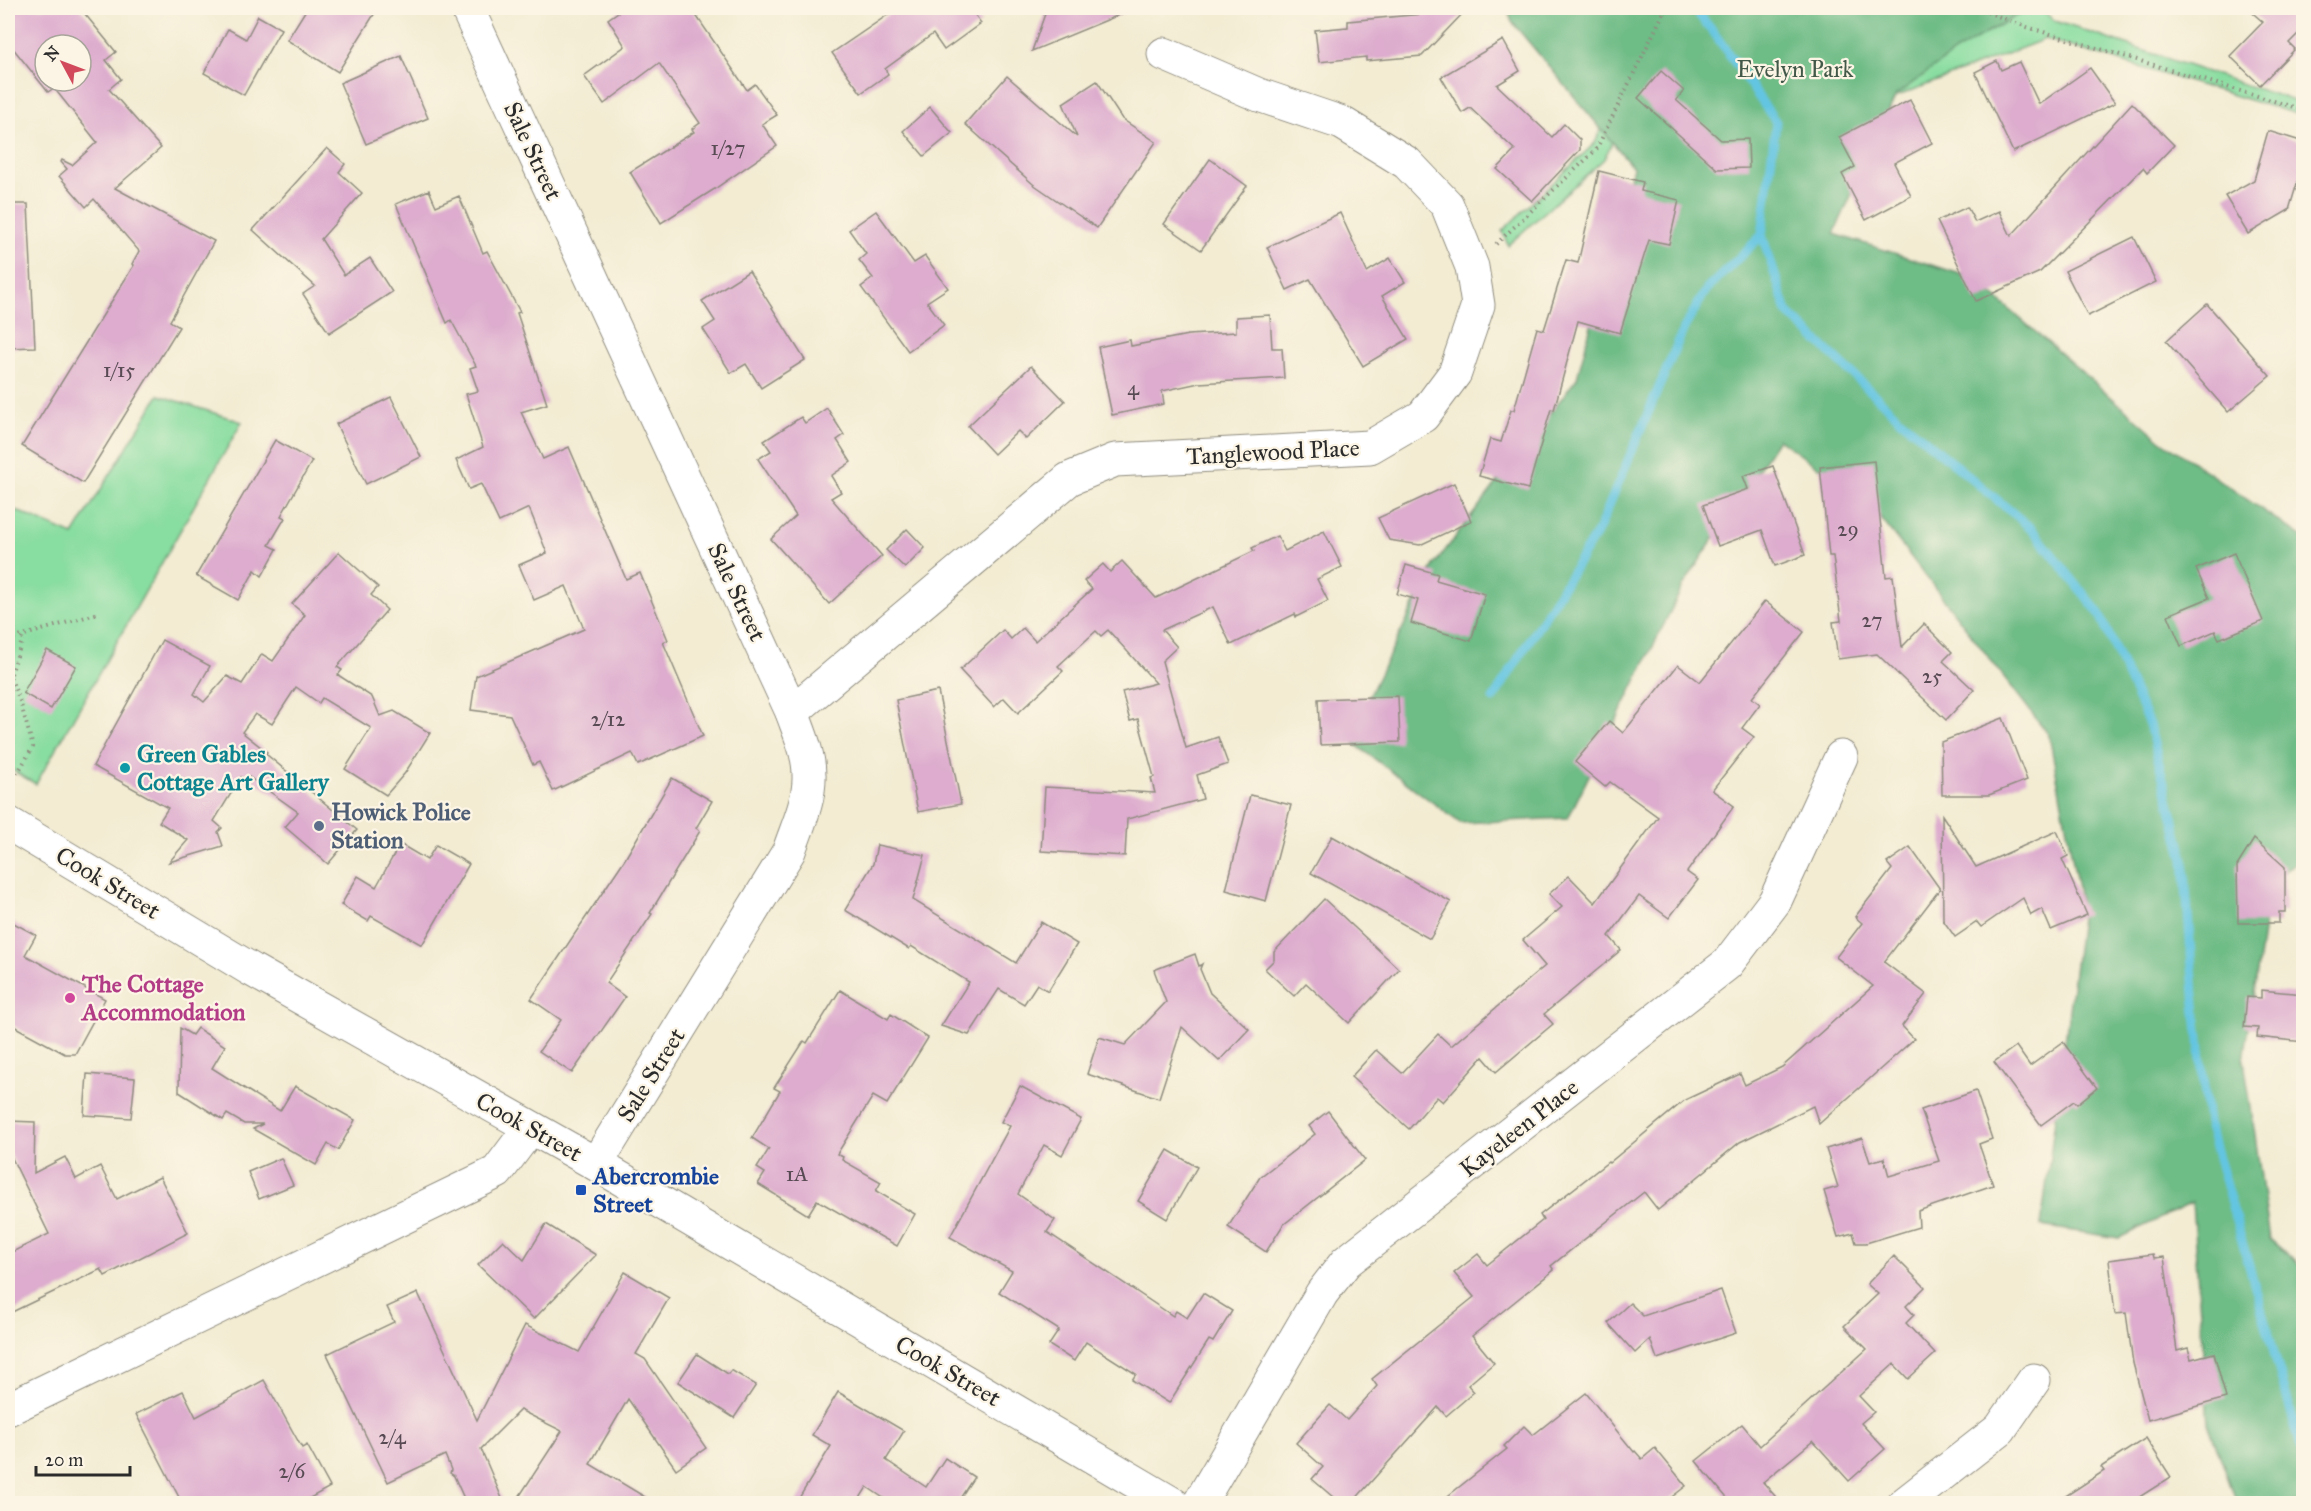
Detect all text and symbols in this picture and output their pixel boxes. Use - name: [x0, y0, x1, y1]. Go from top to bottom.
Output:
- north arrow: [33, 33, 93, 93]
- text: N: [40, 42, 64, 65]
- park label: Evelyn Park: [1737, 54, 1854, 84]
- street label: Sale Street: [497, 97, 569, 205]
- house number: 1/27: [711, 135, 745, 161]
- house number: 1/15: [103, 357, 135, 383]
- house number: 4: [1127, 375, 1140, 401]
- street label: Tanglewood Place: [1186, 432, 1360, 472]
- house number: 29: [1837, 516, 1859, 542]
- street label: Sale Street: [701, 538, 773, 646]
- house number: 27: [1862, 607, 1883, 633]
- house number: 25: [1922, 663, 1942, 689]
- house number: 2/12: [591, 706, 626, 732]
- place label: Green Gables Cottage Art Gallery: [137, 739, 331, 797]
- marker: Green Gables Cottage Art Gallery: [118, 761, 132, 775]
- place label: Howick Police Station: [331, 797, 471, 855]
- marker: Howick Police Station: [312, 819, 326, 833]
- street label: Cook Street: [50, 840, 166, 926]
- place label: The Cottage Accommodation: [80, 969, 245, 1027]
- marker: The Cottage Accommodation: [63, 991, 77, 1005]
- street label: Sale Street: [610, 1022, 692, 1128]
- street label: Kayeleen Place: [1453, 1072, 1585, 1184]
- street label: Cook Street: [471, 1086, 588, 1169]
- place label: Abercrombie Street: [591, 1161, 719, 1219]
- house number: 1A: [786, 1161, 808, 1187]
- marker: Abercrombie Street: [574, 1183, 588, 1197]
- street label: Cook Street: [890, 1329, 1006, 1413]
- house number: 2/4: [378, 1424, 407, 1450]
- scale bar: [36, 1439, 130, 1477]
- text: 20 m: [45, 1449, 83, 1471]
- house number: 2/6: [279, 1458, 307, 1484]

